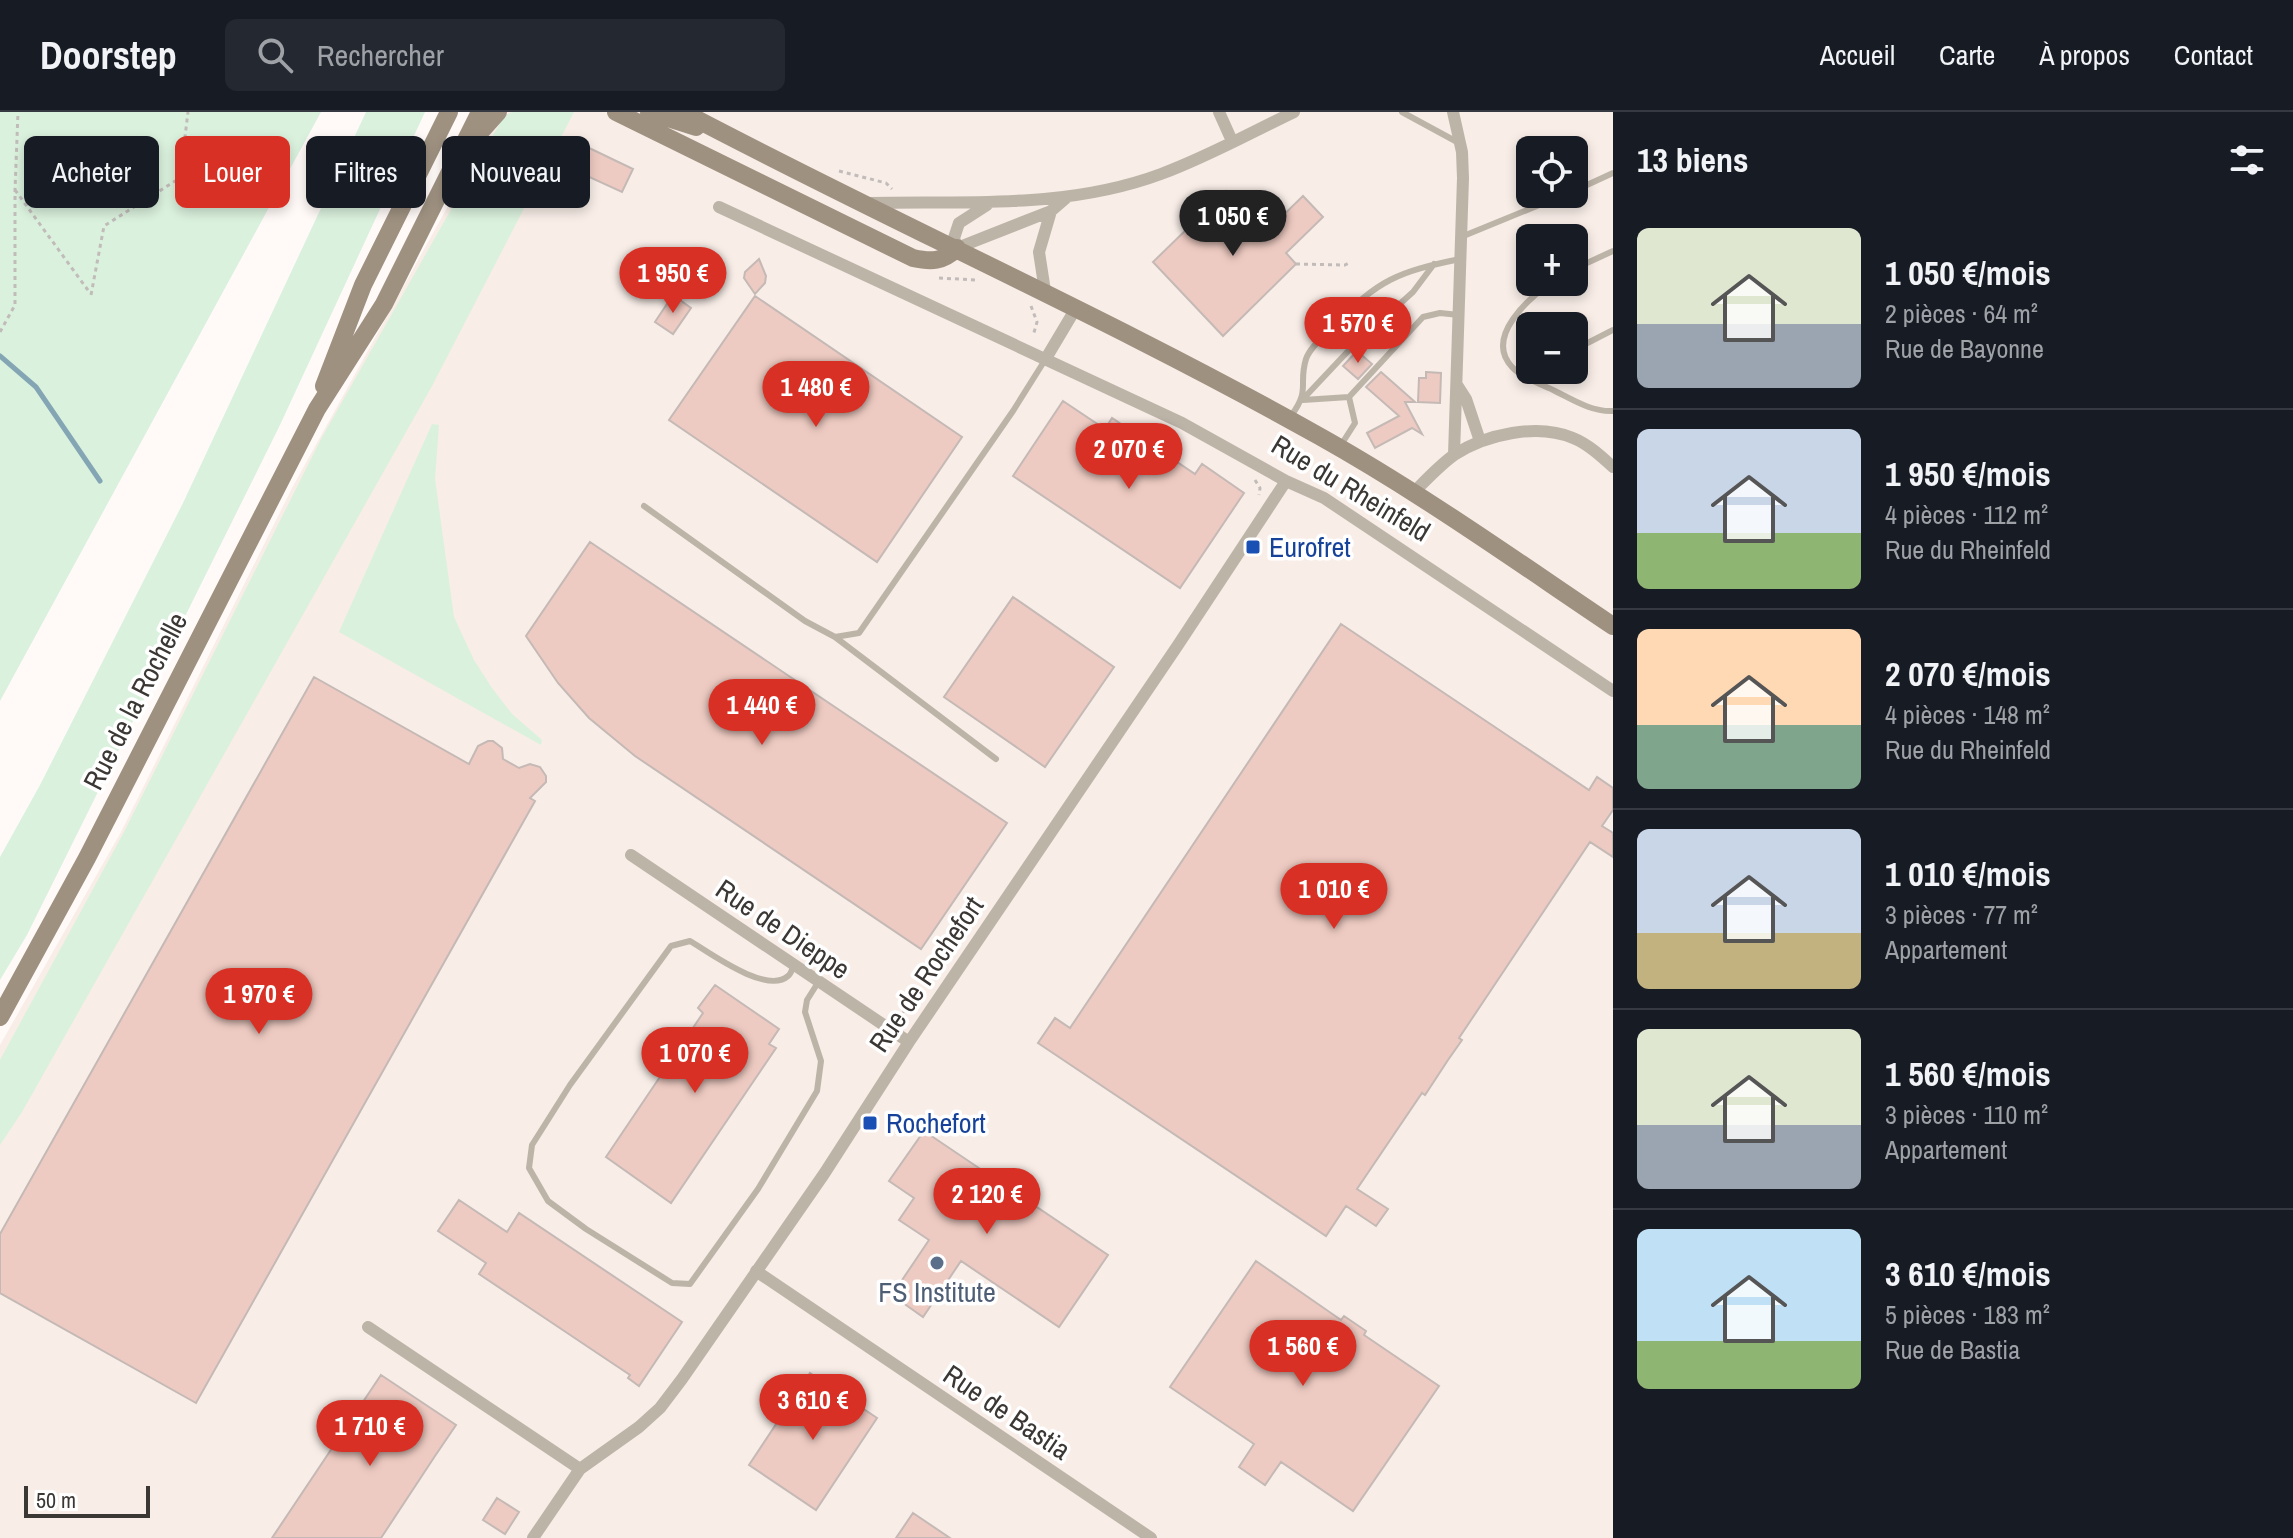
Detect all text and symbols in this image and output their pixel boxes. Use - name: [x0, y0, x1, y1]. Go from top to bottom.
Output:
- search box: [225, 19, 785, 91]
- text: Doorstep: [40, 30, 177, 81]
- icon: search: [253, 33, 297, 77]
- text: Rechercher: [317, 35, 444, 75]
- text: Accueil: [1820, 36, 1895, 74]
- text: Carte: [1939, 36, 1995, 74]
- text: À propos: [2039, 36, 2130, 74]
- text: Contact: [2174, 36, 2253, 74]
- chip: Acheter: [24, 136, 159, 208]
- chip: Louer: [175, 136, 290, 208]
- chip: Filtres: [306, 136, 426, 208]
- chip: Nouveau: [442, 136, 590, 208]
- map controls: [1516, 136, 1588, 384]
- button: locate: [1516, 136, 1588, 208]
- text: 13 biens: [1637, 137, 1749, 183]
- icon: filters: [2225, 138, 2269, 182]
- pin: 1 050 €: [1159, 190, 1307, 258]
- text: 1 050 €: [1197, 198, 1269, 233]
- button: +: [1516, 224, 1588, 296]
- pin: 1 950 €: [599, 247, 747, 315]
- text: 1 050 €/mois: [1885, 250, 2051, 296]
- text: 1 950 €: [637, 255, 709, 290]
- icon: home: [1701, 260, 1797, 356]
- text: 2 pièces · 64 m²: [1885, 296, 2038, 331]
- pin: 1 570 €: [1284, 297, 1432, 365]
- text: 1 570 €: [1322, 305, 1394, 340]
- button: −: [1516, 312, 1588, 384]
- text: Rue de Bayonne: [1885, 331, 2044, 366]
- pin: 1 480 €: [742, 361, 890, 429]
- text: 1 480 €: [780, 369, 852, 404]
- pin: 2 070 €: [1055, 423, 1203, 491]
- street label: Rue du Rheinfeld: [1265, 426, 1437, 550]
- text: 2 070 €: [1093, 431, 1165, 466]
- text: 1 950 €/mois: [1885, 451, 2051, 497]
- icon: home: [1701, 461, 1797, 557]
- text: 4 pièces · 112 m²: [1885, 497, 2048, 532]
- place label: Eurofret: [1269, 528, 1351, 566]
- text: Rue du Rheinfeld: [1885, 532, 2051, 567]
- marker: Eurofret: [1244, 538, 1262, 556]
- street label: Rue de la Rochelle: [74, 606, 196, 796]
- text: 2 070 €/mois: [1885, 651, 2051, 697]
- icon: home: [1701, 661, 1797, 757]
- pin: 1 440 €: [688, 679, 836, 747]
- text: 1 440 €: [726, 687, 798, 722]
- text: 4 pièces · 148 m²: [1885, 697, 2050, 732]
- text: Rue du Rheinfeld: [1885, 732, 2051, 767]
- text: 1 010 €/mois: [1885, 851, 2051, 897]
- icon: home: [1701, 861, 1797, 957]
- pin: 1 010 €: [1260, 863, 1408, 931]
- street label: Rue de Dieppe: [708, 870, 858, 988]
- text: 1 010 €: [1298, 871, 1370, 906]
- street label: Rue de Rochefort: [860, 889, 992, 1059]
- text: 3 pièces · 77 m²: [1885, 897, 2038, 932]
- text: Appartement: [1885, 932, 2007, 967]
- pin: 1 970 €: [185, 968, 333, 1036]
- text: 1 970 €: [223, 976, 295, 1011]
- pin: 1 070 €: [621, 1027, 769, 1095]
- text: 1 070 €: [659, 1035, 731, 1070]
- text: 1 560 €/mois: [1885, 1051, 2051, 1097]
- icon: home: [1701, 1061, 1797, 1157]
- text: 3 pièces · 110 m²: [1885, 1097, 2048, 1132]
- place label: Rochefort: [886, 1104, 986, 1142]
- marker: Rochefort: [861, 1114, 879, 1132]
- text: Appartement: [1885, 1132, 2007, 1167]
- pin: 2 120 €: [913, 1168, 1061, 1236]
- text: 2 120 €: [951, 1176, 1023, 1211]
- text: 3 610 €/mois: [1885, 1251, 2051, 1297]
- marker: FS Institute: [928, 1254, 946, 1272]
- icon: home: [1701, 1261, 1797, 1357]
- place label: FS Institute: [878, 1273, 996, 1311]
- text: 5 pièces · 183 m²: [1885, 1297, 2050, 1332]
- pin: 1 560 €: [1229, 1320, 1377, 1388]
- text: 1 560 €: [1267, 1328, 1339, 1363]
- text: Rue de Bastia: [1885, 1332, 2020, 1367]
- street label: Rue de Bastia: [936, 1356, 1078, 1469]
- pin: 3 610 €: [739, 1374, 887, 1442]
- text: 3 610 €: [777, 1382, 849, 1417]
- pin: 1 710 €: [296, 1400, 444, 1468]
- text: 1 710 €: [334, 1408, 406, 1443]
- scale bar: [24, 1482, 150, 1518]
- text: 50 m: [36, 1485, 76, 1515]

